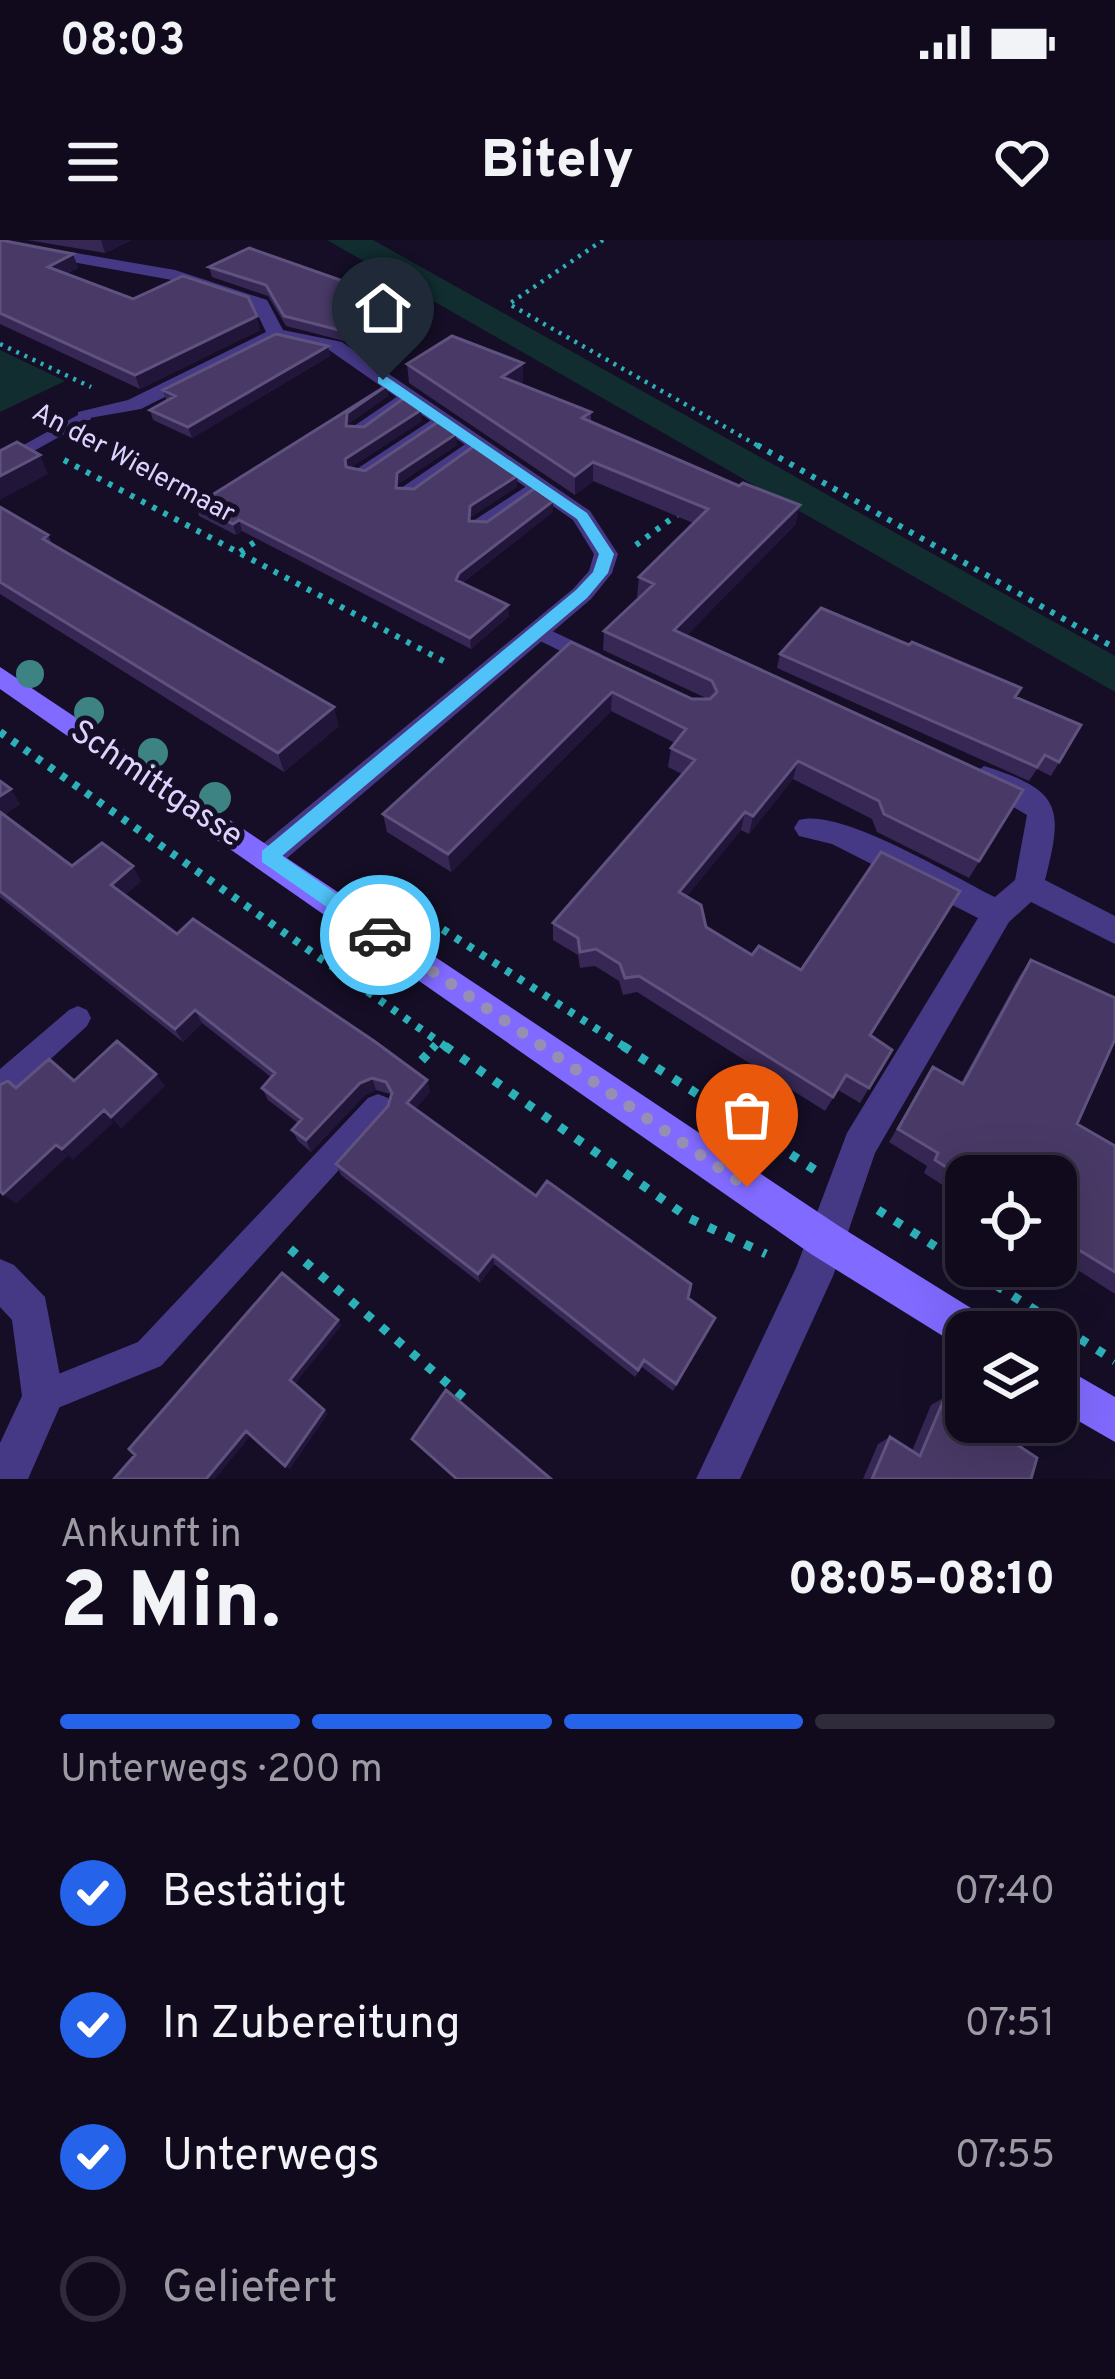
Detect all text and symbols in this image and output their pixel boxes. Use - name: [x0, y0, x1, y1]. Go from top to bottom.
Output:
- text: 08:03: [60, 14, 185, 71]
- text: Bitely: [481, 128, 634, 197]
- icon: menu: [60, 129, 126, 195]
- icon: heart: [989, 129, 1055, 195]
- pin: [332, 257, 434, 380]
- icon: home: [350, 275, 416, 341]
- street label: An der Wielermaar: [26, 396, 240, 532]
- street label: Schmittgasse: [61, 712, 250, 859]
- courier: [320, 875, 440, 995]
- icon: car: [347, 902, 413, 968]
- pin: [696, 1064, 798, 1187]
- icon: bag: [714, 1082, 780, 1148]
- map controls: [945, 1155, 1077, 1443]
- button: locate: [945, 1155, 1077, 1287]
- button: layers: [945, 1311, 1077, 1443]
- text: Ankunft in: [60, 1512, 242, 1561]
- text: 08:05–08:10: [788, 1553, 1055, 1610]
- text: 2 Min.: [60, 1556, 281, 1655]
- text: Unterwegs · 200 m: [60, 1747, 383, 1796]
- icon: check: [60, 1860, 126, 1926]
- text: Bestätigt: [162, 1865, 346, 1922]
- text: 07:40: [954, 1869, 1055, 1918]
- icon: check: [60, 1992, 126, 2058]
- text: In Zubereitung: [162, 1997, 461, 2054]
- text: 07:51: [965, 2001, 1055, 2050]
- icon: check: [60, 2124, 126, 2190]
- text: Unterwegs: [162, 2129, 380, 2186]
- text: 07:55: [955, 2133, 1055, 2182]
- text: Geliefert: [162, 2261, 337, 2318]

